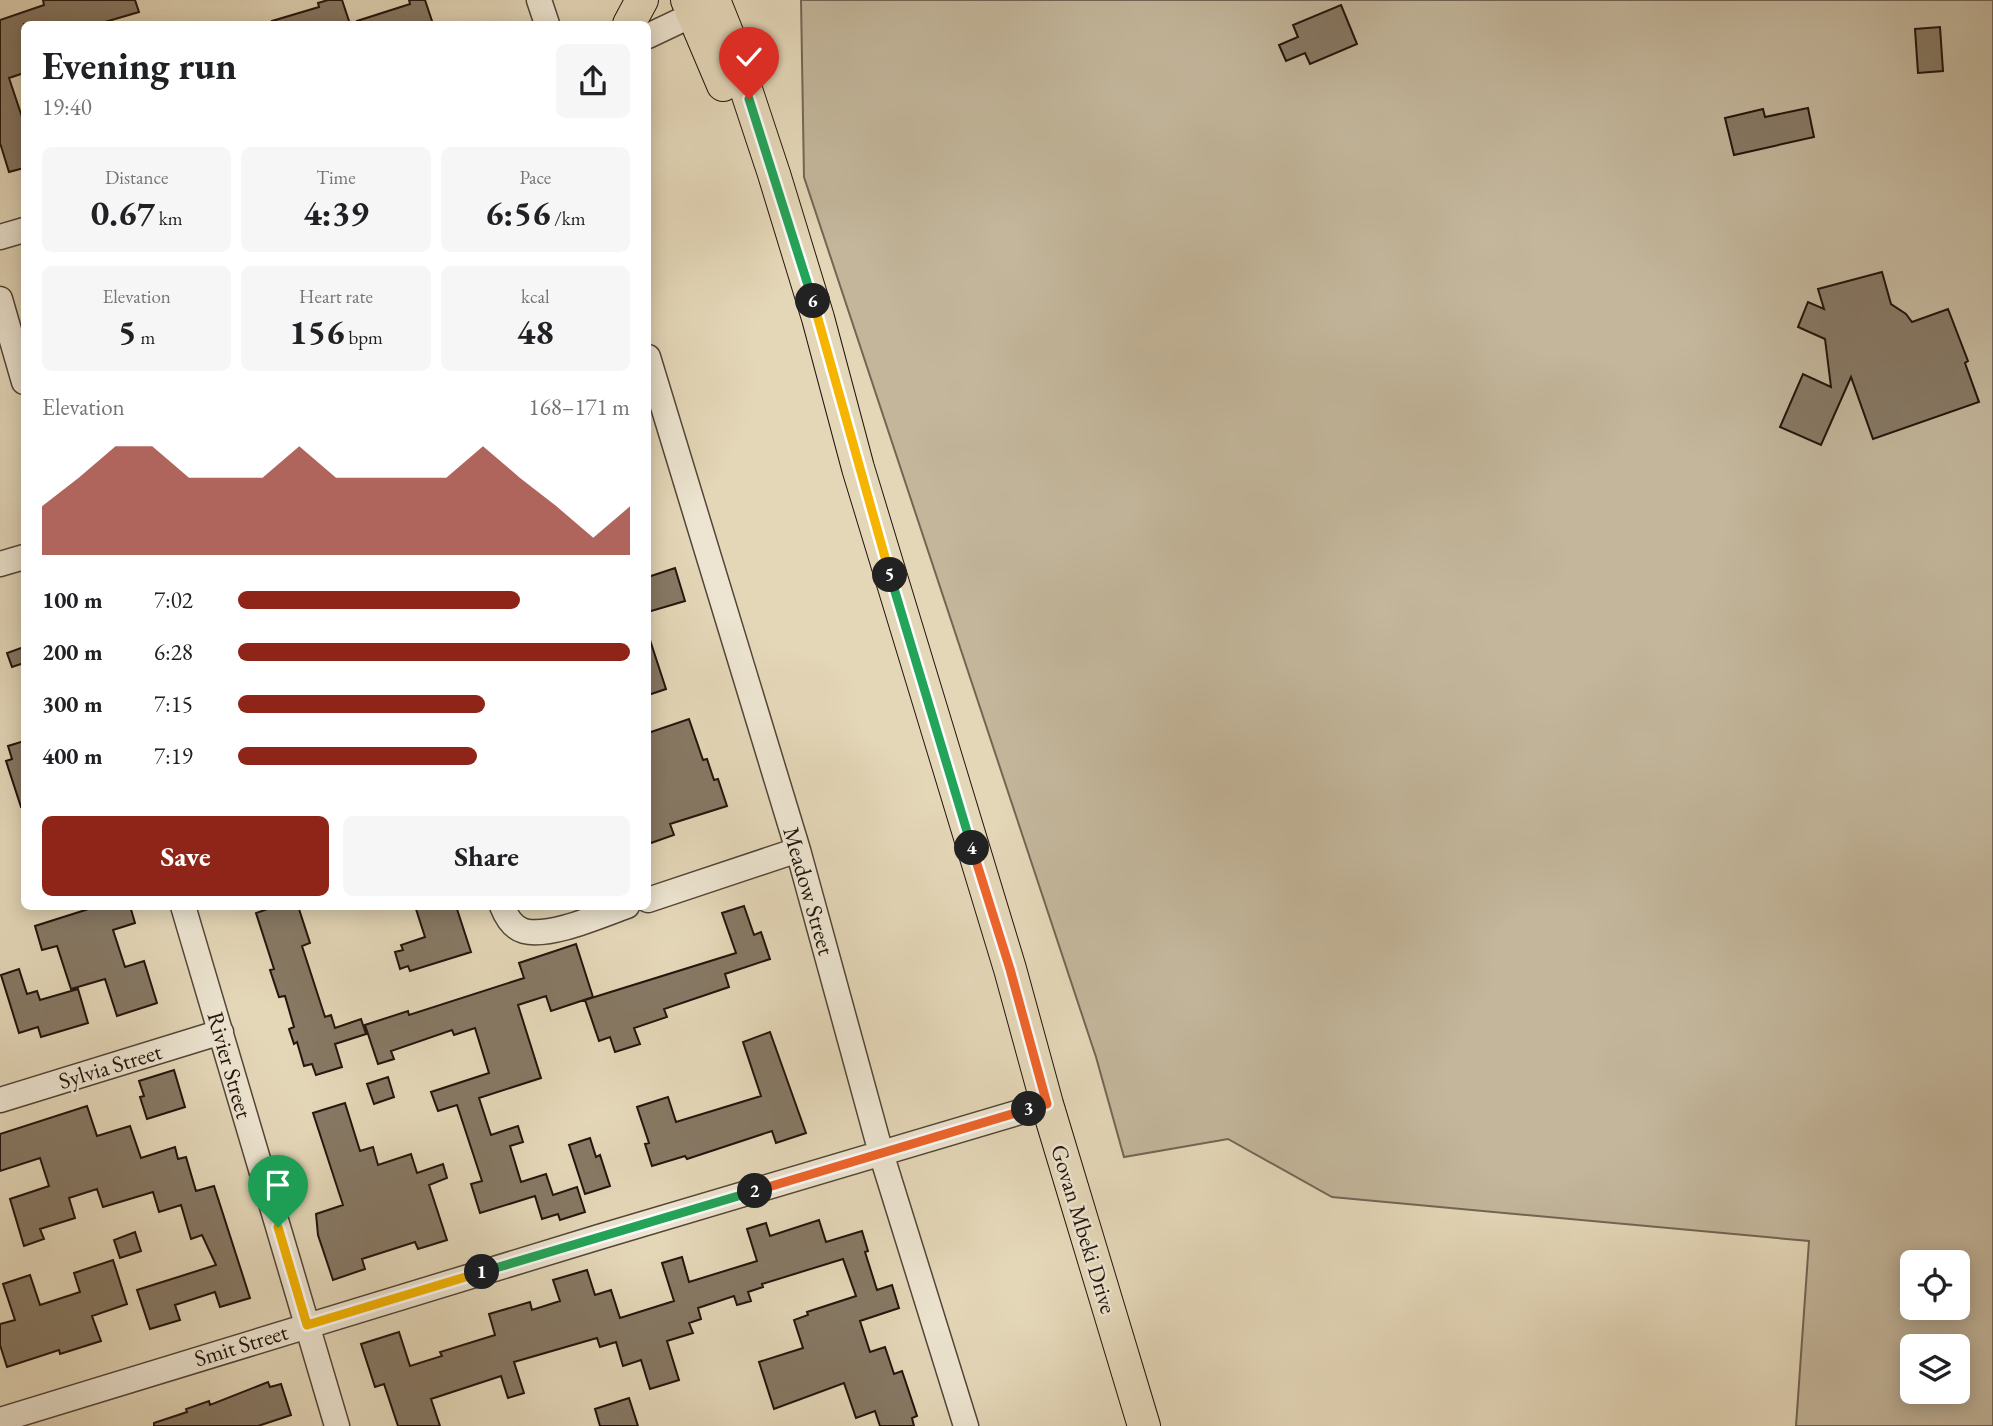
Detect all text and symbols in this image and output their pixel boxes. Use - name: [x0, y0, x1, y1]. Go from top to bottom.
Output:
- pin: [719, 27, 779, 99]
- icon: check: [730, 38, 768, 76]
- text: Evening run: [42, 41, 237, 90]
- button: share: [556, 44, 630, 118]
- text: 19:40: [42, 92, 92, 122]
- text: Distance: [105, 165, 168, 190]
- text: Time: [316, 165, 356, 190]
- text: Pace: [519, 165, 551, 190]
- text: 0.67: [91, 190, 155, 235]
- text: 4:39: [303, 190, 369, 235]
- text: 6:56: [485, 190, 550, 235]
- text: km: [155, 206, 183, 231]
- text: /km: [550, 206, 586, 231]
- text: Elevation: [102, 284, 171, 309]
- text: Heart rate: [299, 284, 373, 309]
- text: kcal: [521, 284, 550, 309]
- pin: 6: [796, 284, 830, 318]
- text: 6: [807, 288, 818, 313]
- text: 5: [118, 309, 137, 354]
- text: 156: [289, 309, 345, 354]
- text: 48: [517, 309, 554, 354]
- text: m: [137, 325, 155, 350]
- text: bpm: [345, 325, 383, 350]
- text: Elevation: [42, 392, 125, 422]
- text: 168–171 m: [529, 392, 630, 422]
- pin: 5: [872, 558, 908, 592]
- text: 5: [884, 562, 895, 587]
- text: 100 m: [42, 585, 103, 615]
- text: 7:02: [154, 585, 193, 615]
- text: 200 m: [42, 637, 103, 667]
- text: 6:28: [154, 637, 193, 667]
- text: 300 m: [42, 689, 103, 719]
- text: 7:15: [154, 689, 193, 719]
- text: 400 m: [42, 741, 103, 771]
- text: 7:19: [154, 741, 193, 771]
- button: Save: [42, 816, 329, 896]
- button: Share: [343, 816, 630, 896]
- street label: Meadow Street: [776, 823, 842, 959]
- pin: 4: [954, 830, 990, 866]
- text: 4: [966, 835, 977, 860]
- street label: Rivier Street: [200, 1008, 260, 1123]
- street label: Sylvia Street: [55, 1036, 166, 1096]
- pin: 3: [1012, 1092, 1046, 1126]
- text: 3: [1023, 1096, 1034, 1121]
- street label: Govan Mbeki Drive: [1044, 1141, 1124, 1317]
- pin: [248, 1155, 308, 1227]
- icon: arrive: [259, 1166, 297, 1204]
- pin: 2: [738, 1174, 772, 1208]
- text: 2: [749, 1178, 760, 1203]
- map controls: [1900, 1250, 1970, 1404]
- button: locate: [1900, 1250, 1970, 1320]
- pin: 1: [464, 1254, 500, 1290]
- text: 1: [476, 1259, 487, 1284]
- street label: Smit Street: [190, 1316, 292, 1373]
- button: layers: [1900, 1334, 1970, 1404]

